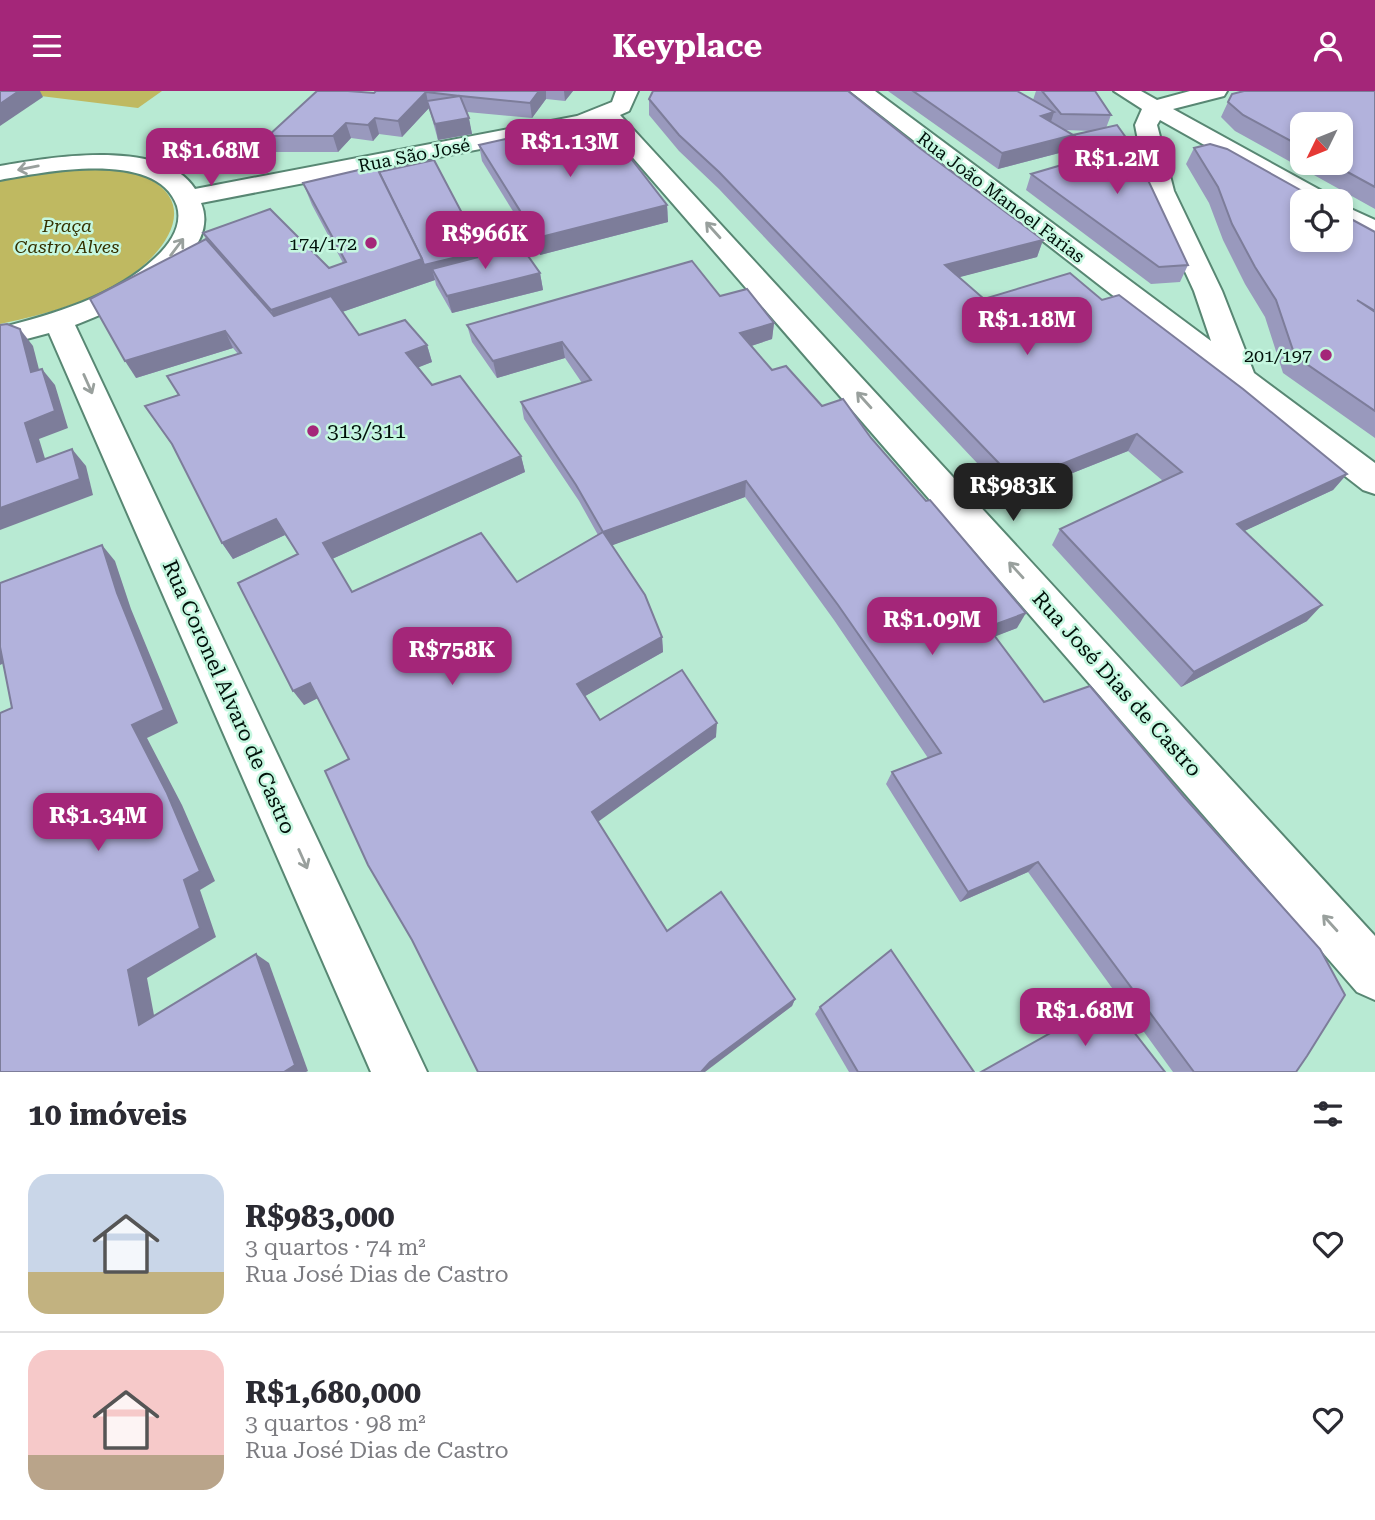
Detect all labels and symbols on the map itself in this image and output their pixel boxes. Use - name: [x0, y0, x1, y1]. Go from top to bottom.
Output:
- north arrow: [1290, 112, 1353, 175]
- pin: R$1.13M: [505, 119, 635, 179]
- street label: Rua João Manoel Farias: [913, 127, 1089, 267]
- pin: R$1.68M: [146, 129, 276, 188]
- street label: Rua São José: [356, 134, 472, 176]
- pin: R$1.2M: [1060, 137, 1174, 196]
- one-way arrow: [17, 161, 40, 175]
- pin: R$966K: [428, 211, 542, 271]
- park label: Praça Castro Alves: [15, 215, 120, 257]
- one-way arrow: [705, 221, 721, 239]
- place label: 174/172: [289, 233, 357, 254]
- marker: 174/172: [363, 235, 379, 251]
- one-way arrow: [169, 238, 184, 257]
- pin: R$1.18M: [962, 297, 1092, 357]
- place label: 201/197: [1244, 345, 1312, 366]
- marker: 201/197: [1318, 347, 1334, 363]
- one-way arrow: [81, 373, 95, 394]
- one-way arrow: [856, 391, 872, 409]
- place label: 313/311: [327, 419, 406, 443]
- marker: 313/311: [305, 423, 321, 439]
- pin: R$983K: [956, 463, 1070, 523]
- street label: Rua Coronel Alvaro de Castro: [158, 556, 300, 838]
- one-way arrow: [1007, 562, 1024, 579]
- street label: Rua José Dias de Castro: [1028, 587, 1206, 781]
- pin: R$1.09M: [867, 597, 997, 657]
- pin: R$758K: [395, 627, 509, 687]
- pin: R$1.34M: [33, 793, 163, 853]
- one-way arrow: [297, 848, 310, 869]
- one-way arrow: [1321, 915, 1338, 932]
- pin: R$1.68M: [1020, 989, 1150, 1048]

